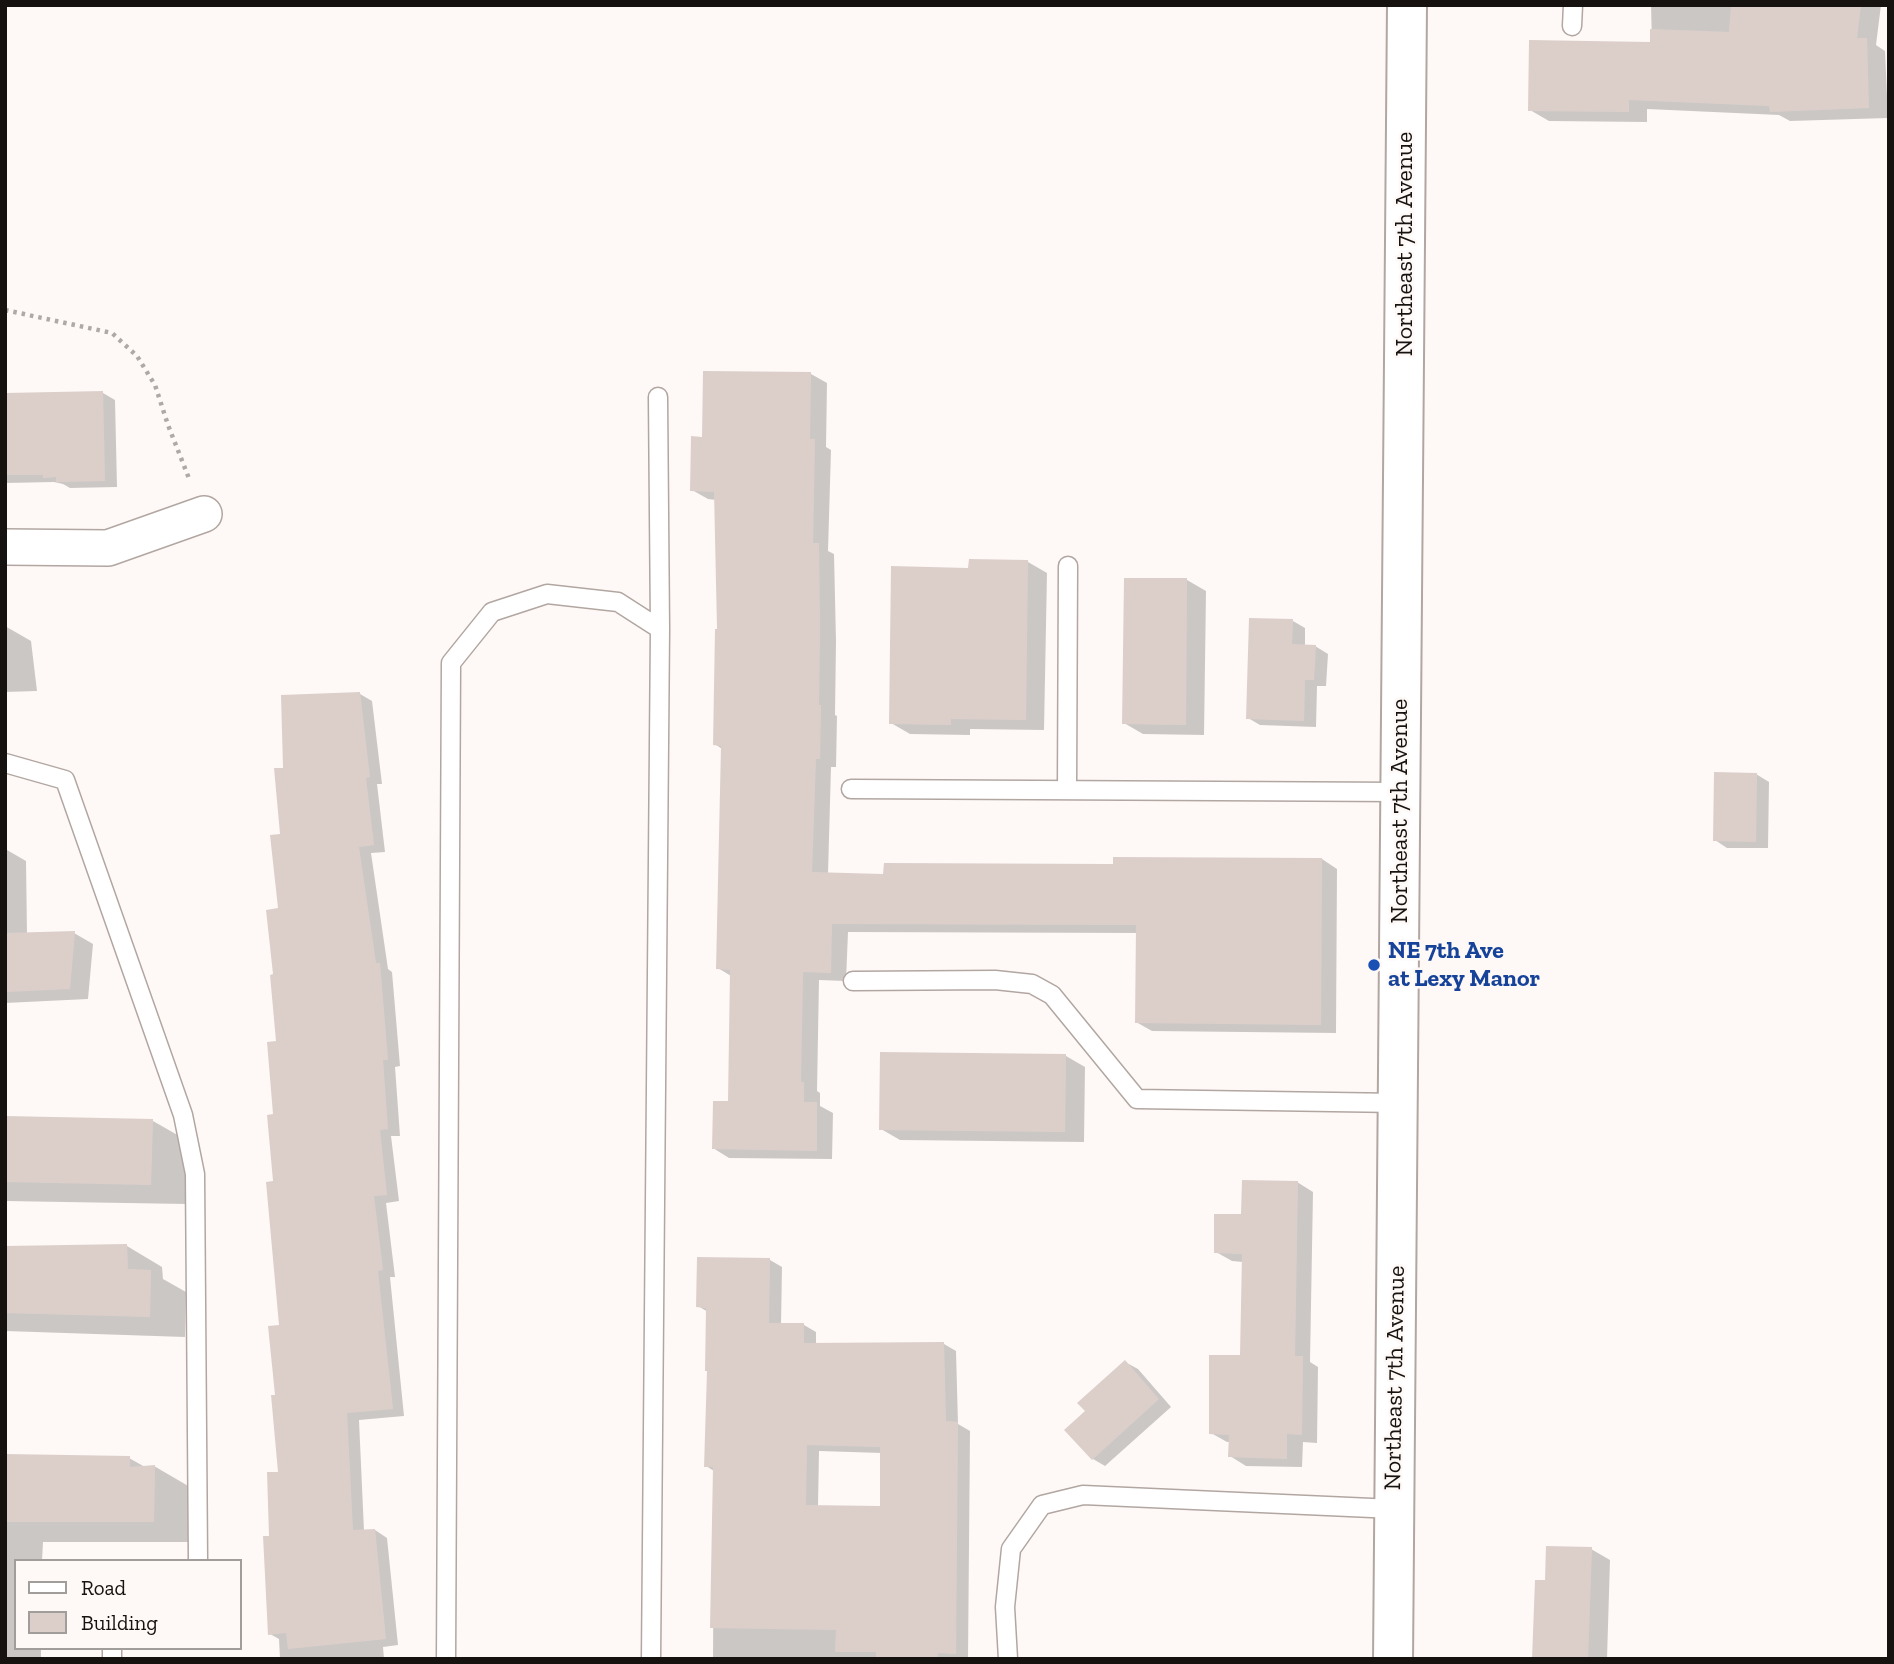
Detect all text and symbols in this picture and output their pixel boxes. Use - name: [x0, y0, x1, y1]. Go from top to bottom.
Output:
- street label: Northeast 7th Avenue: [1391, 132, 1419, 356]
- street label: Northeast 7th Avenue: [1386, 699, 1414, 923]
- place label: NE 7th Ave at Lexy Manor: [1388, 937, 1540, 993]
- marker: NE 7th Ave at Lexy Manor: [1366, 957, 1382, 973]
- street label: Northeast 7th Avenue: [1379, 1265, 1411, 1491]
- legend: [14, 1559, 242, 1650]
- text: Road: [81, 1575, 126, 1600]
- text: Building: [81, 1610, 158, 1635]

